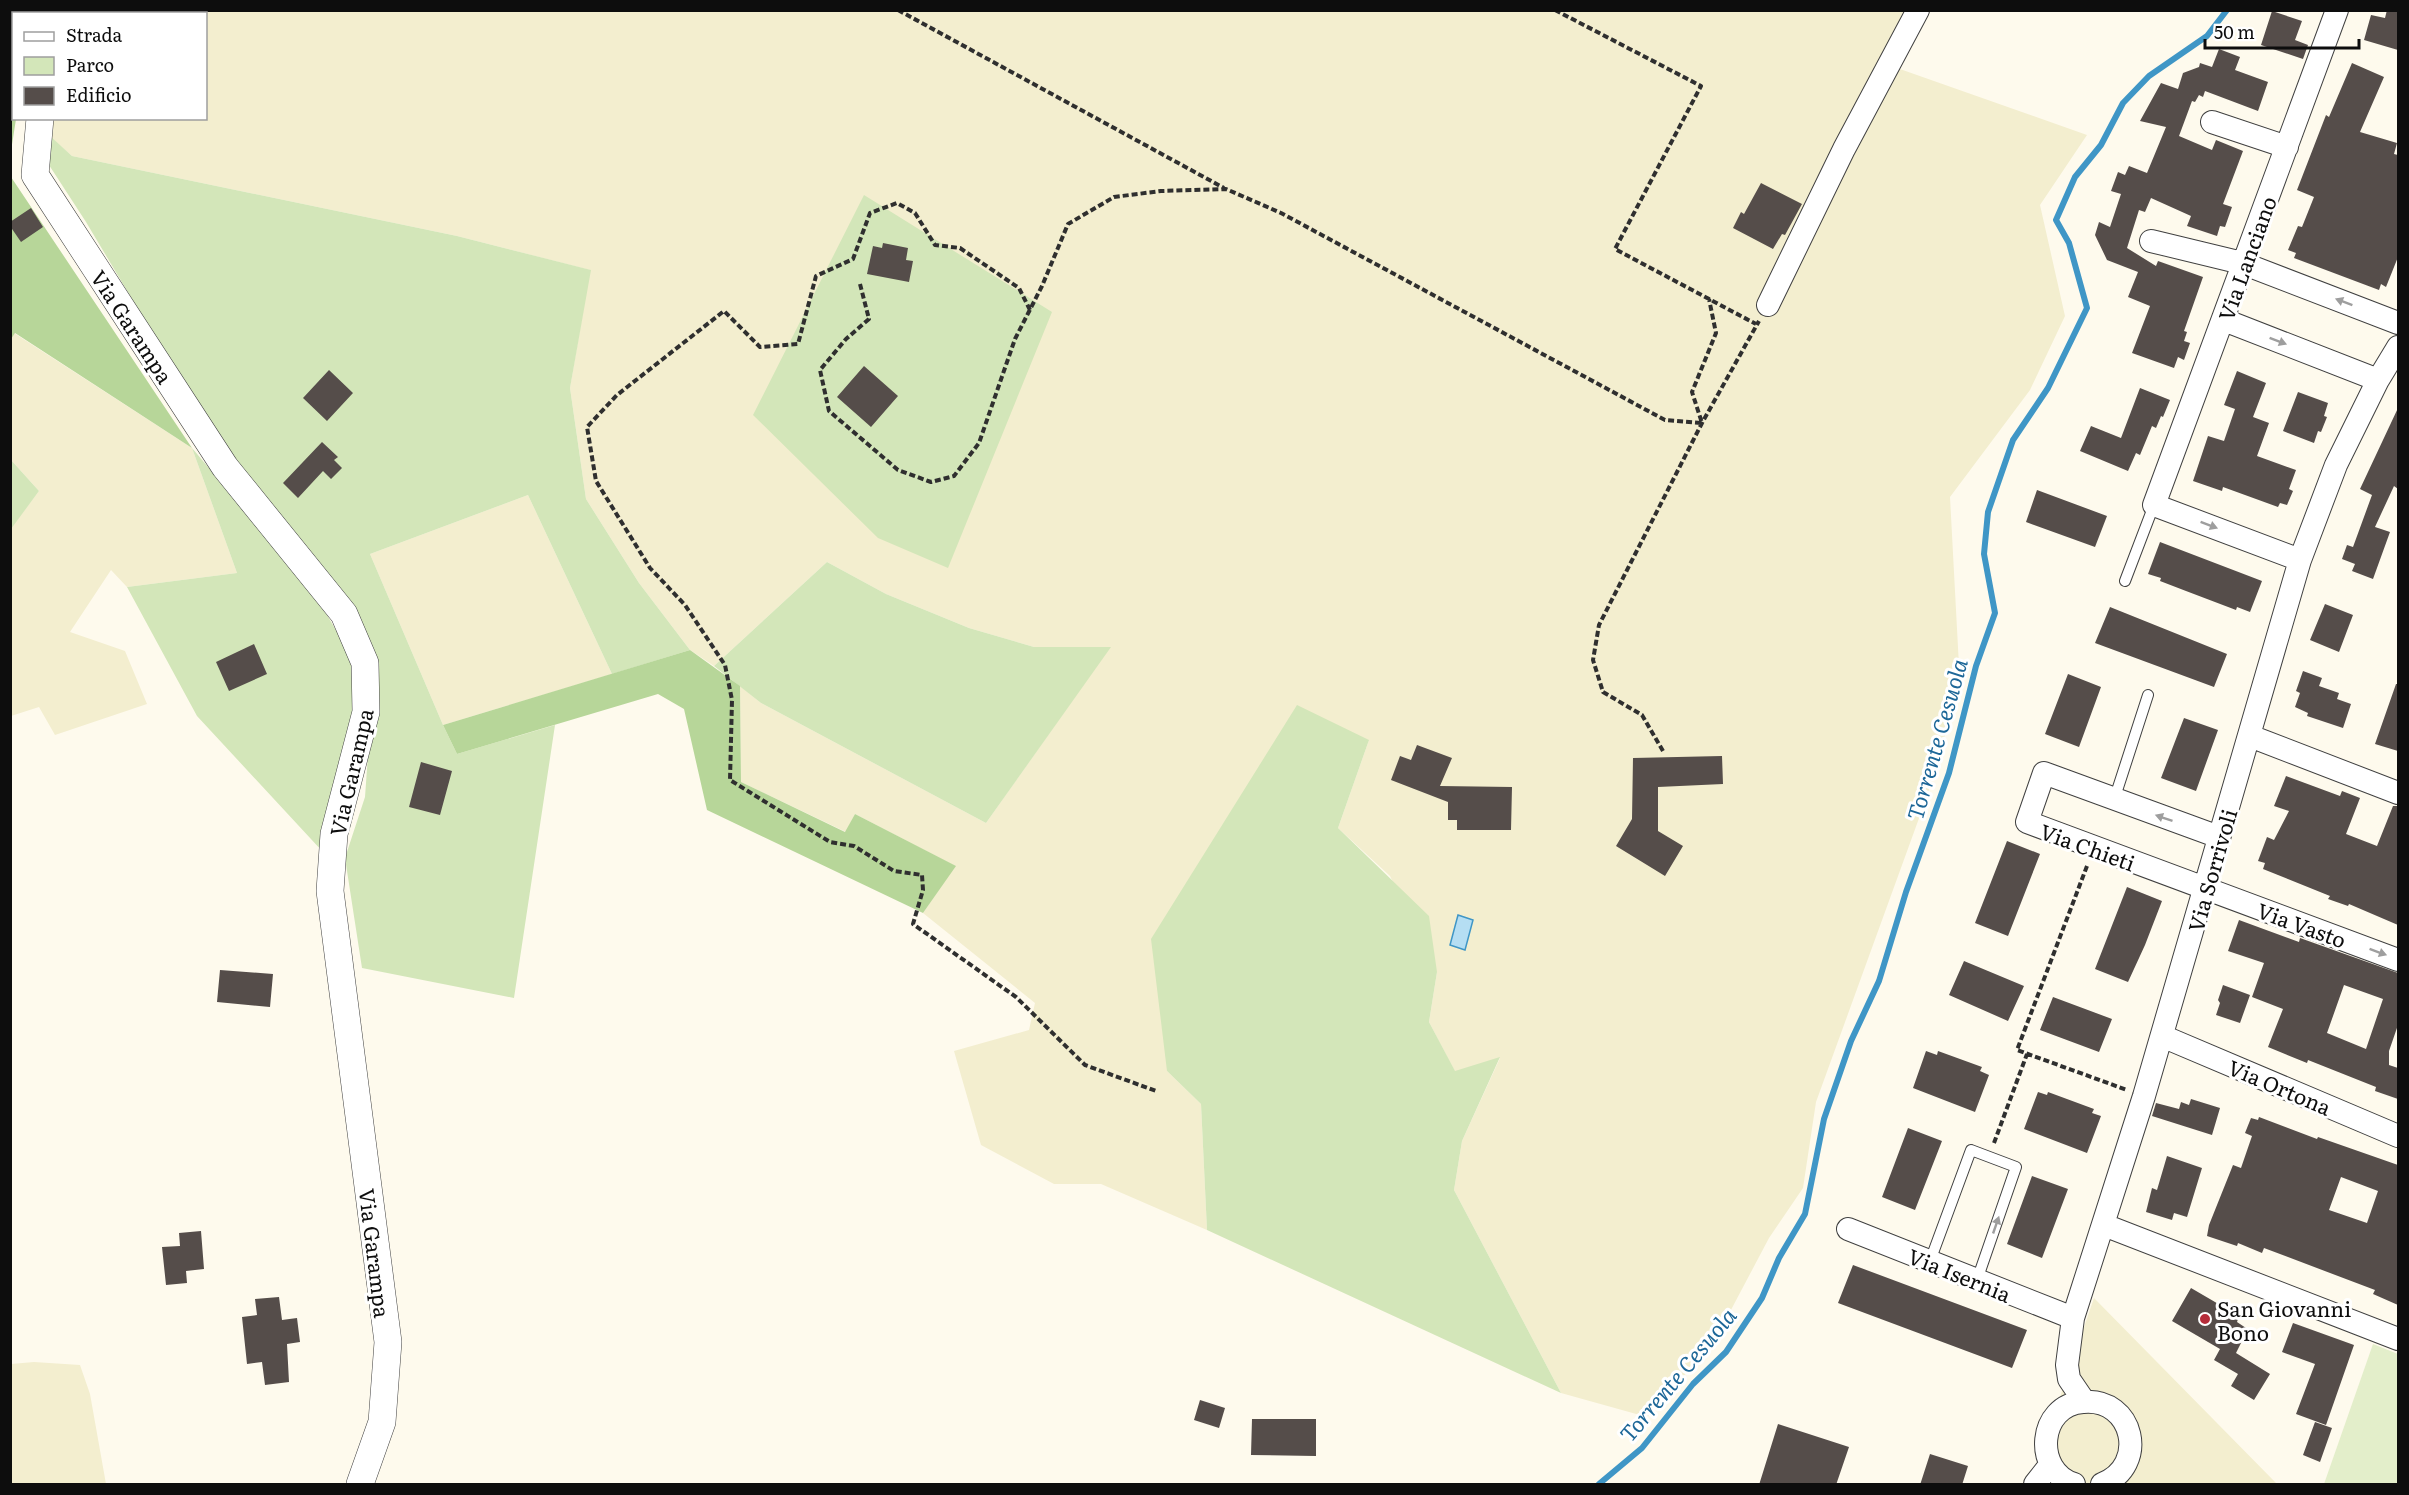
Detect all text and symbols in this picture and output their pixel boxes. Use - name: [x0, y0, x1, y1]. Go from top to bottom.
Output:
- legend: [12, 12, 207, 120]
- scale bar: [2205, 12, 2360, 50]
- text: 50 m: [2214, 18, 2255, 45]
- text: Strada: [66, 21, 123, 48]
- text: Parco: [66, 51, 114, 78]
- text: Edificio: [66, 81, 132, 108]
- street label: Via Lanciano: [2209, 191, 2283, 325]
- street label: Via Garampa: [85, 263, 182, 390]
- one-way arrow: [2335, 297, 2353, 306]
- one-way arrow: [2269, 337, 2287, 346]
- one-way arrow: [2200, 521, 2218, 531]
- water label: Torrente Cesuola: [1897, 654, 1975, 823]
- street label: Via Garampa: [320, 704, 380, 839]
- street label: Via Sorrivoli: [2179, 805, 2243, 935]
- one-way arrow: [2155, 812, 2173, 822]
- street label: Via Chieti: [2036, 814, 2140, 878]
- street label: Via Vasto: [2253, 894, 2351, 954]
- one-way arrow: [2370, 948, 2388, 958]
- street label: Via Ortona: [2224, 1050, 2337, 1122]
- street label: Via Garampa: [353, 1187, 399, 1320]
- one-way arrow: [1992, 1216, 2001, 1234]
- street label: Via Isernia: [1904, 1239, 2017, 1309]
- place label: San Giovanni Bono: [2217, 1292, 2351, 1347]
- water label: Torrente Cesuola: [1611, 1299, 1743, 1448]
- marker: San Giovanni Bono: [2198, 1312, 2212, 1326]

